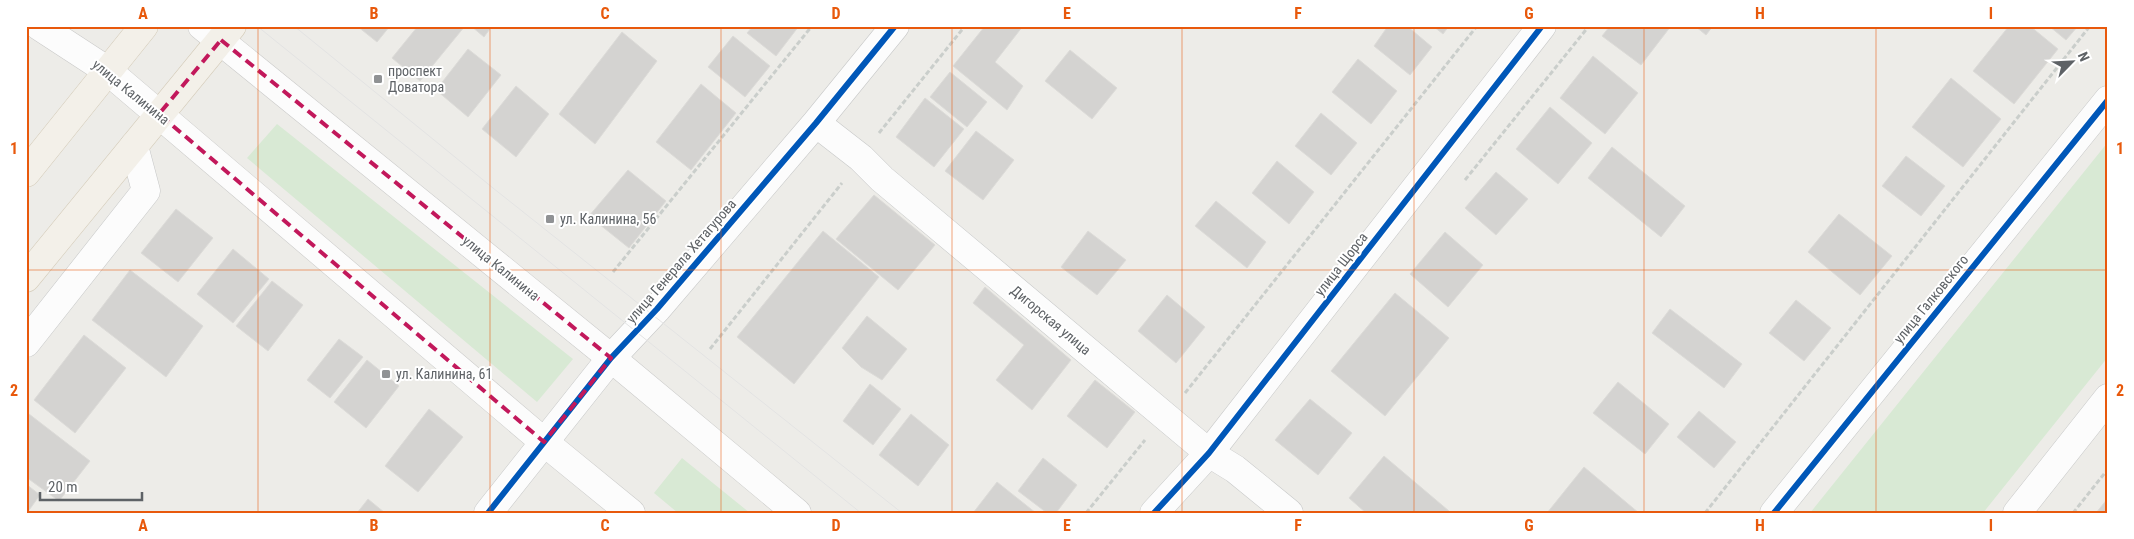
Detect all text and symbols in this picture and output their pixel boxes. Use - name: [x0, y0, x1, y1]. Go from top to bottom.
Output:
- text: A: [138, 4, 148, 23]
- text: B: [370, 4, 379, 23]
- text: C: [600, 4, 610, 23]
- text: D: [831, 4, 841, 23]
- text: E: [1063, 4, 1071, 23]
- text: F: [1294, 4, 1302, 23]
- text: G: [1524, 4, 1534, 23]
- text: H: [1755, 4, 1765, 23]
- text: I: [1989, 4, 1993, 23]
- north arrow: [2046, 38, 2096, 88]
- text: N: [2075, 50, 2093, 64]
- street label: улица Калинина: [89, 56, 173, 128]
- place label: проспект Доватора: [388, 63, 444, 95]
- marker: проспект Доватора: [372, 73, 384, 85]
- text: 1: [10, 139, 18, 158]
- text: 1: [2116, 139, 2124, 158]
- street label: улица Генерала Хетагурова: [623, 196, 739, 326]
- place label: ул. Калинина, 56: [560, 211, 656, 227]
- marker: ул. Калинина, 56: [544, 213, 556, 225]
- street label: улица Щорса: [1311, 229, 1371, 299]
- street label: улица Калинина: [459, 232, 543, 304]
- street label: улица Галковского: [1890, 252, 1972, 346]
- street label: Дигорская улица: [1008, 282, 1094, 358]
- place label: ул. Калинина, 61: [396, 366, 492, 382]
- marker: ул. Калинина, 61: [380, 368, 392, 380]
- text: 2: [10, 381, 18, 400]
- text: 2: [2116, 381, 2124, 400]
- scale bar: [40, 469, 142, 501]
- text: 20 m: [48, 478, 78, 496]
- text: A: [138, 516, 148, 535]
- text: B: [370, 516, 379, 535]
- text: C: [600, 516, 610, 535]
- text: D: [831, 516, 841, 535]
- text: E: [1063, 516, 1071, 535]
- text: F: [1294, 516, 1302, 535]
- text: G: [1524, 516, 1534, 535]
- text: H: [1755, 516, 1765, 535]
- text: I: [1989, 516, 1993, 535]

